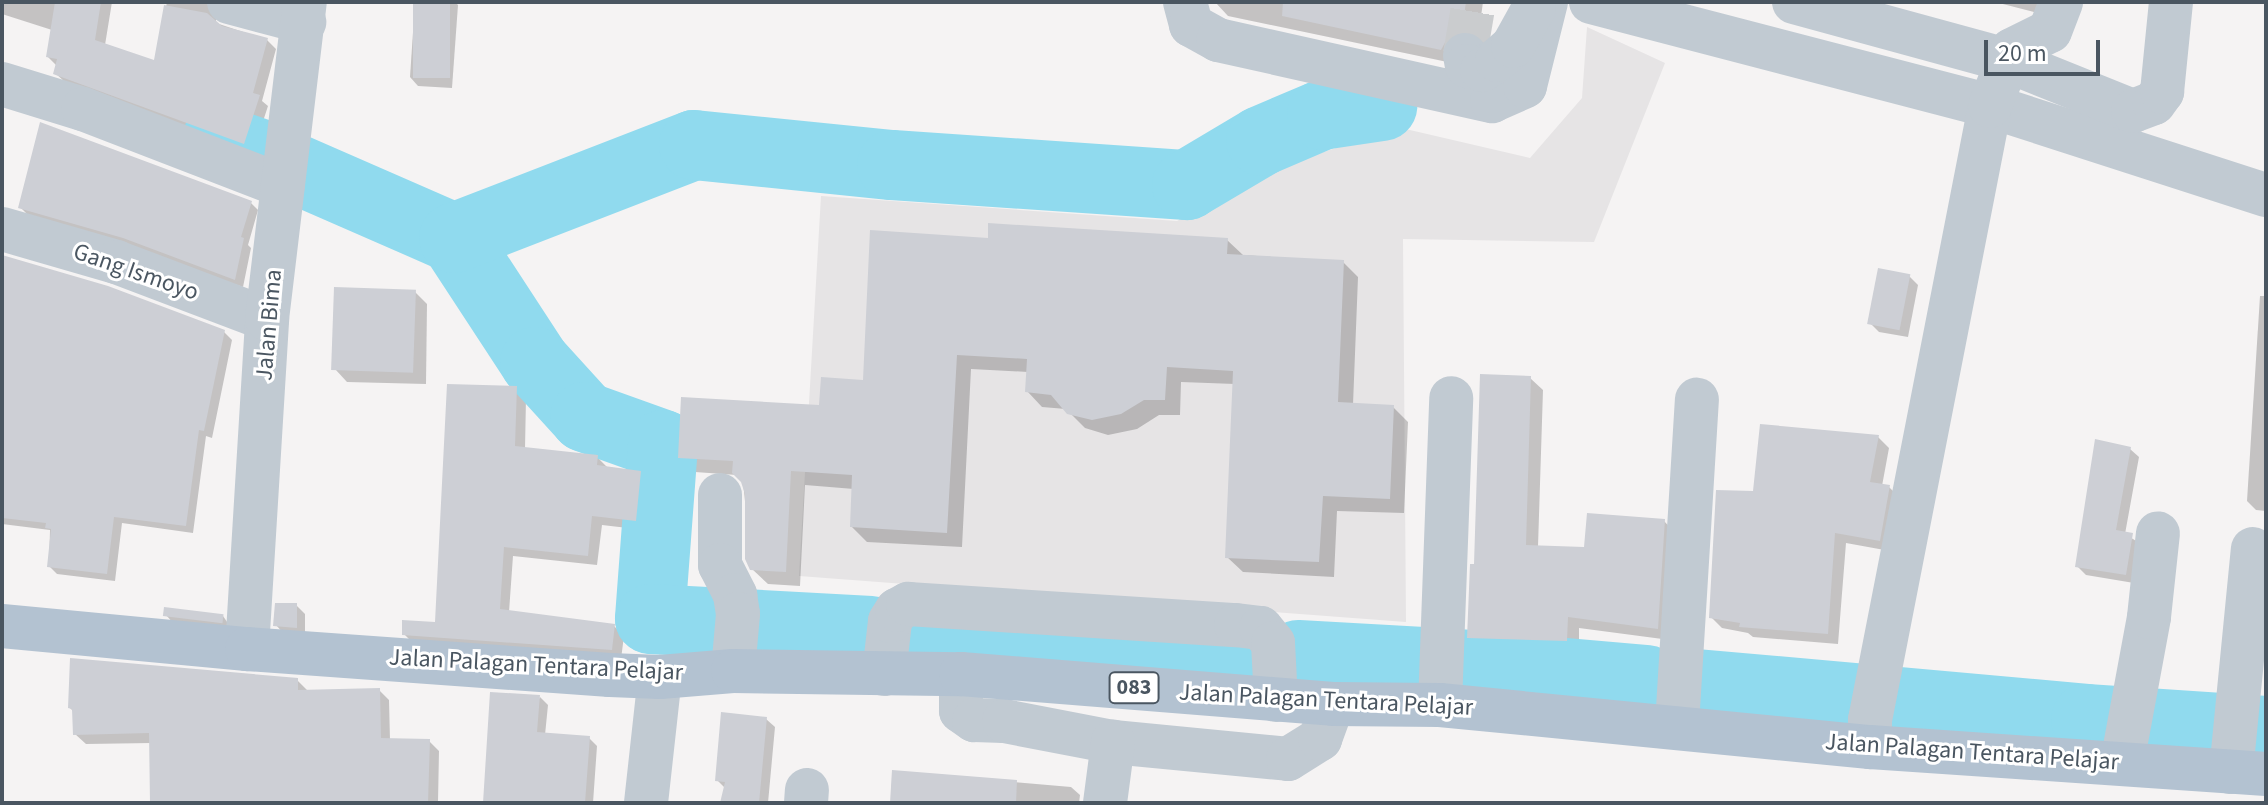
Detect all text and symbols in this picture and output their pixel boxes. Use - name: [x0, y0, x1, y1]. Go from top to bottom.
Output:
- scale bar: [1988, 24, 2104, 74]
- text: 20 m: [1998, 36, 2047, 71]
- street label: Gang Ismoyo: [70, 237, 202, 307]
- street label: Jalan Bima: [250, 268, 288, 382]
- street label: Jalan Palagan Tentara Pelajar: [388, 643, 684, 687]
- road number: 083: [1108, 670, 1160, 706]
- street label: Jalan Palagan Tentara Pelajar: [1178, 678, 1474, 722]
- street label: Jalan Palagan Tentara Pelajar: [1824, 727, 2120, 777]

